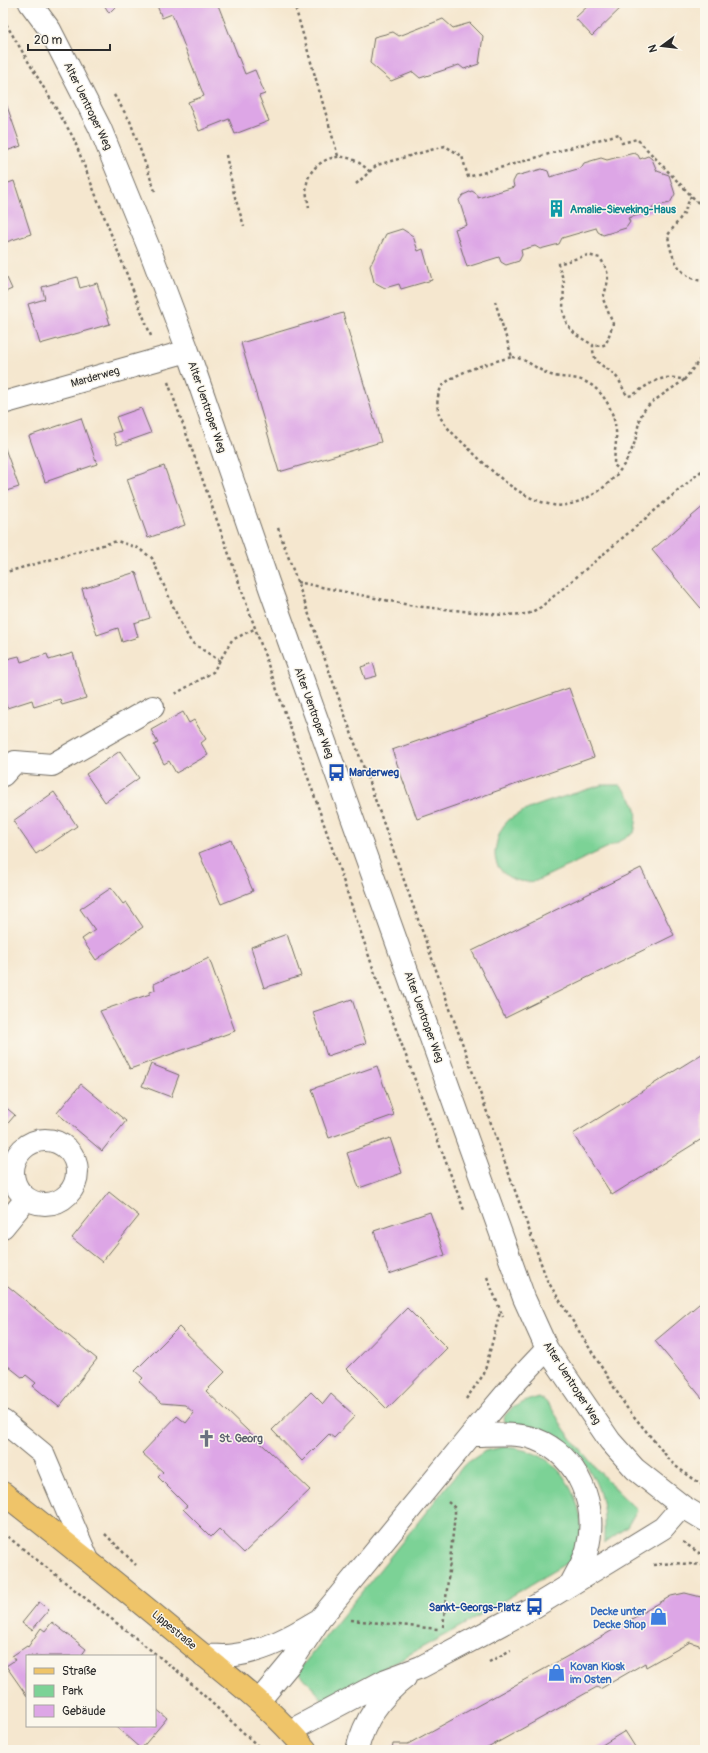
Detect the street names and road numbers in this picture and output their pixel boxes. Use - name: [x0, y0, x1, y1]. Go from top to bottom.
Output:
- street label: Alter Uentroper Weg: [61, 60, 115, 152]
- street label: Alter Uentroper Weg: [185, 360, 229, 455]
- street label: Marderweg: [69, 364, 121, 390]
- street label: Alter Uentroper Weg: [291, 666, 337, 761]
- street label: Alter Uentroper Weg: [401, 970, 447, 1065]
- street label: Alter Uentroper Weg: [540, 1339, 604, 1427]
- street label: Lippestraße: [149, 1608, 199, 1653]

